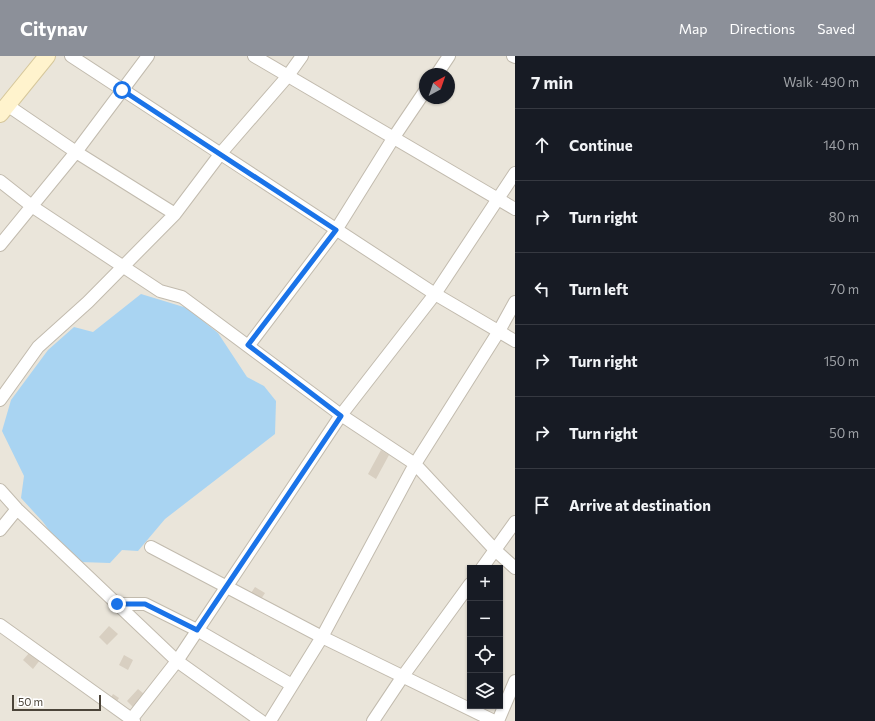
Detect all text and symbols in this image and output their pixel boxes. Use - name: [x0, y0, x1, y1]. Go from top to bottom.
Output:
- text: Citynav: [20, 17, 88, 40]
- text: Map: [679, 20, 708, 37]
- text: Directions: [730, 20, 795, 37]
- text: Saved: [817, 20, 855, 37]
- north arrow: [419, 68, 455, 104]
- text: 7 min: [531, 72, 573, 93]
- text: Walk · 490 m: [783, 74, 859, 90]
- route start: [113, 81, 131, 99]
- icon: ahead: [531, 134, 553, 156]
- text: Continue: [569, 136, 633, 154]
- text: 140 m: [823, 137, 859, 153]
- icon: right: [531, 206, 553, 228]
- text: Turn right: [569, 208, 638, 226]
- text: 80 m: [829, 209, 859, 225]
- icon: left: [531, 278, 553, 300]
- text: Turn left: [569, 280, 628, 298]
- text: 70 m: [830, 281, 859, 297]
- icon: right: [531, 350, 553, 372]
- text: Turn right: [569, 352, 638, 370]
- text: 150 m: [824, 353, 859, 369]
- icon: right: [531, 422, 553, 444]
- text: Turn right: [569, 424, 638, 442]
- text: 50 m: [829, 425, 859, 441]
- icon: arrive: [531, 494, 553, 516]
- text: Arrive at destination: [569, 496, 711, 514]
- map controls: [467, 565, 503, 709]
- button: +: [467, 565, 503, 601]
- route end: [108, 595, 126, 613]
- button: −: [467, 601, 503, 637]
- button: locate: [467, 637, 503, 673]
- button: layers: [467, 673, 503, 709]
- scale bar: [12, 693, 101, 712]
- text: 50 m: [18, 695, 43, 708]

